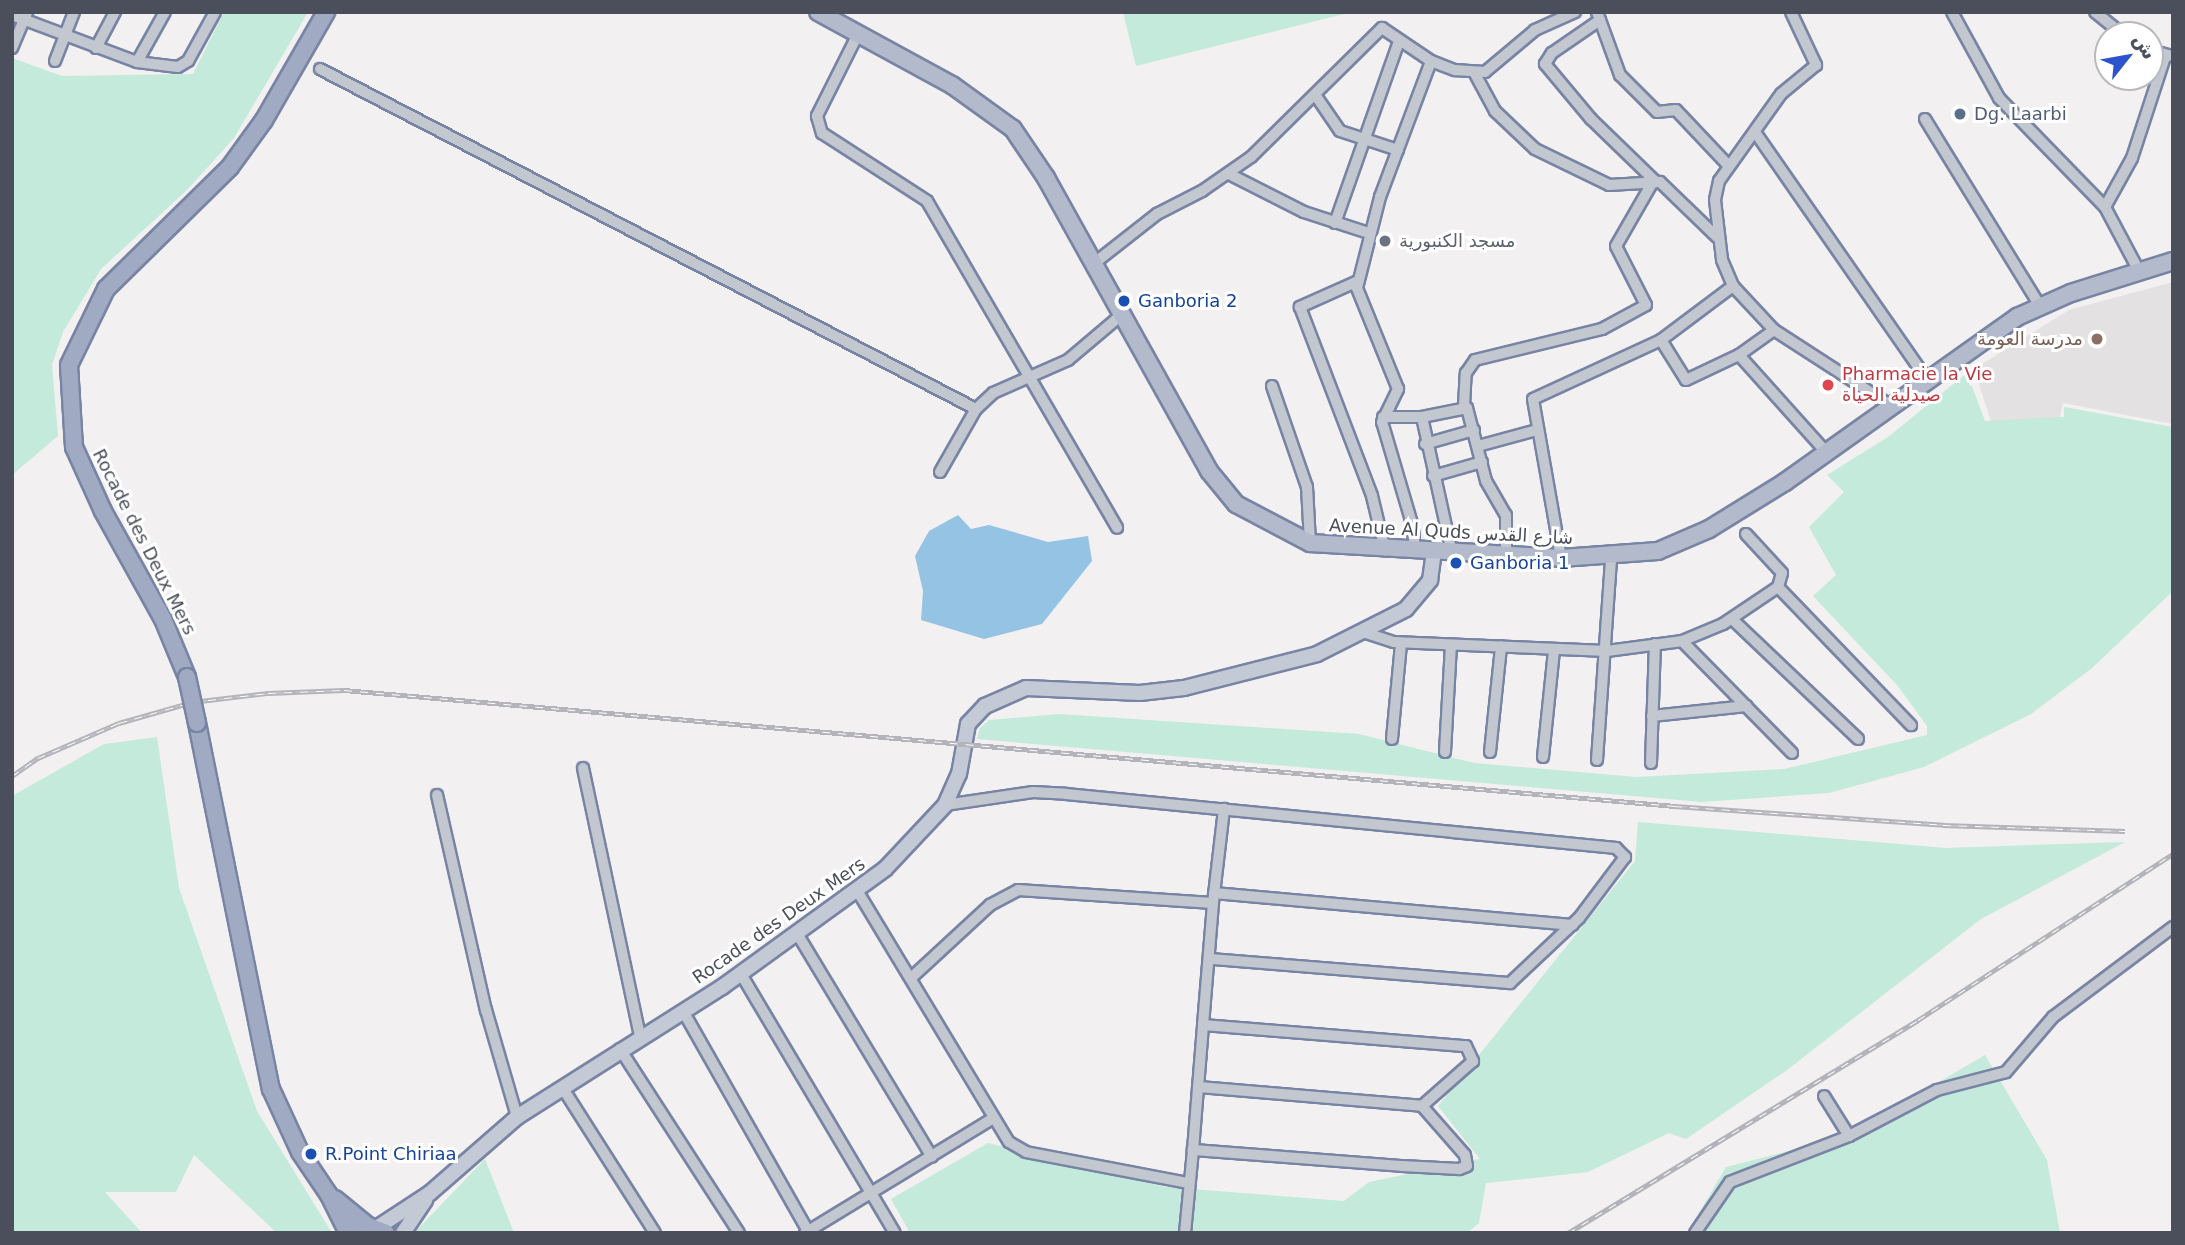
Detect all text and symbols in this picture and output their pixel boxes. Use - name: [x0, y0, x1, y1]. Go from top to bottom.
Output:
- north arrow: [2094, 21, 2164, 91]
- text: ش: [2129, 29, 2161, 63]
- place label: Dg. Laarbi: [1974, 103, 2067, 125]
- marker: Dg. Laarbi: [1952, 106, 1968, 122]
- place label: مسجد الكنبورية: [1399, 230, 1515, 252]
- marker: مسجد الكنبورية: [1377, 233, 1393, 249]
- place label: Ganboria 2: [1138, 290, 1237, 312]
- marker: Ganboria 2: [1116, 293, 1132, 309]
- place label: مدرسة العومة: [1977, 328, 2083, 350]
- marker: مدرسة العومة: [2089, 331, 2105, 347]
- place label: Pharmacie la Vie صيدلية الحياة: [1842, 364, 1992, 406]
- marker: Pharmacie la Vie صيدلية الحياة: [1820, 377, 1836, 393]
- street label: Rocade des Deux Mers: [88, 446, 200, 638]
- street label: Avenue Al Quds شارع القدس: [1328, 515, 1574, 549]
- place label: Ganboria 1: [1470, 552, 1569, 574]
- marker: Ganboria 1: [1448, 555, 1464, 571]
- street label: Rocade des Deux Mers: [689, 853, 869, 989]
- place label: R.Point Chiriaa: [325, 1143, 456, 1165]
- marker: R.Point Chiriaa: [303, 1146, 319, 1162]

